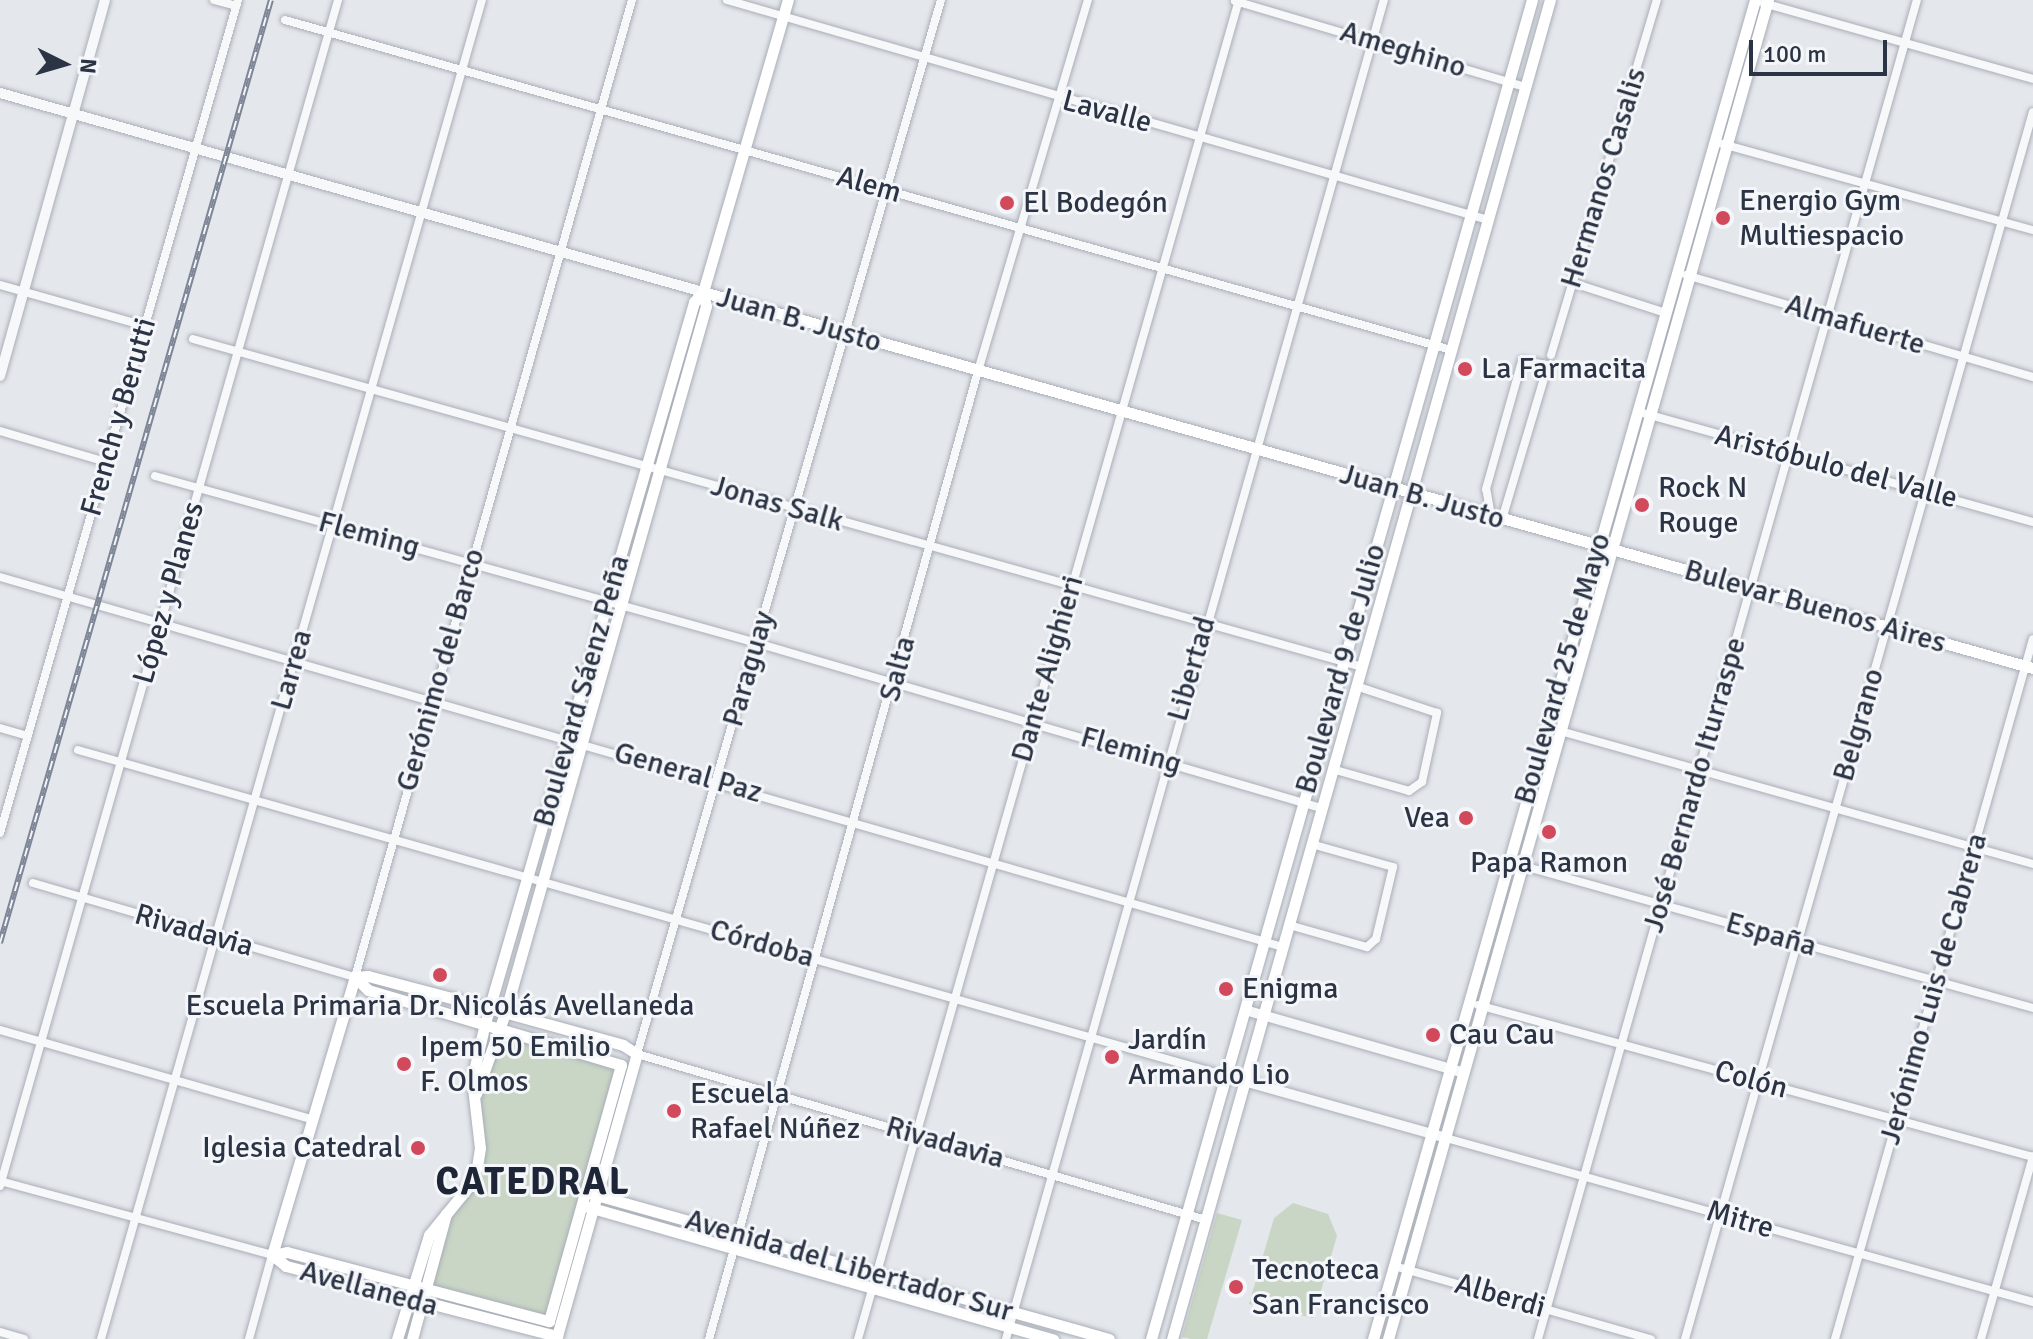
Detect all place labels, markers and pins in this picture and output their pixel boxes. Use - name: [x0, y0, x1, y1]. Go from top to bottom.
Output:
- place label: Energio Gym Multiespacio: [1739, 183, 1904, 254]
- place label: El Bodegón: [1023, 185, 1168, 221]
- marker: El Bodegón: [998, 194, 1016, 212]
- marker: Energio Gym Multiespacio: [1714, 209, 1732, 227]
- place label: La Farmacita: [1481, 351, 1646, 387]
- marker: La Farmacita: [1456, 360, 1474, 378]
- place label: Rock N Rouge: [1658, 470, 1747, 540]
- marker: Rock N Rouge: [1633, 496, 1651, 514]
- place label: Vea: [1404, 800, 1450, 836]
- marker: Vea: [1457, 809, 1475, 827]
- marker: Papa Ramon: [1540, 823, 1558, 841]
- place label: Papa Ramon: [1470, 845, 1628, 881]
- marker: Escuela Primaria Dr. Nicolás Avellaneda: [431, 966, 449, 984]
- place label: Enigma: [1242, 971, 1338, 1007]
- marker: Enigma: [1217, 980, 1235, 998]
- place label: Escuela Primaria Dr. Nicolás Avellaneda: [185, 988, 695, 1024]
- place label: Cau Cau: [1449, 1017, 1555, 1053]
- place label: Jardín Armando Lio: [1128, 1022, 1290, 1092]
- marker: Cau Cau: [1424, 1026, 1442, 1044]
- place label: Ipem 50 Emilio F. Olmos: [420, 1029, 611, 1100]
- marker: Jardín Armando Lio: [1103, 1048, 1121, 1066]
- marker: Ipem 50 Emilio F. Olmos: [395, 1055, 413, 1073]
- place label: Escuela Rafael Núñez: [690, 1076, 860, 1146]
- marker: Escuela Rafael Núñez: [665, 1102, 683, 1120]
- place label: Iglesia Catedral: [202, 1130, 402, 1166]
- marker: Iglesia Catedral: [409, 1139, 427, 1157]
- place label: Tecnoteca San Francisco: [1252, 1252, 1429, 1322]
- marker: Tecnoteca San Francisco: [1227, 1278, 1245, 1296]

